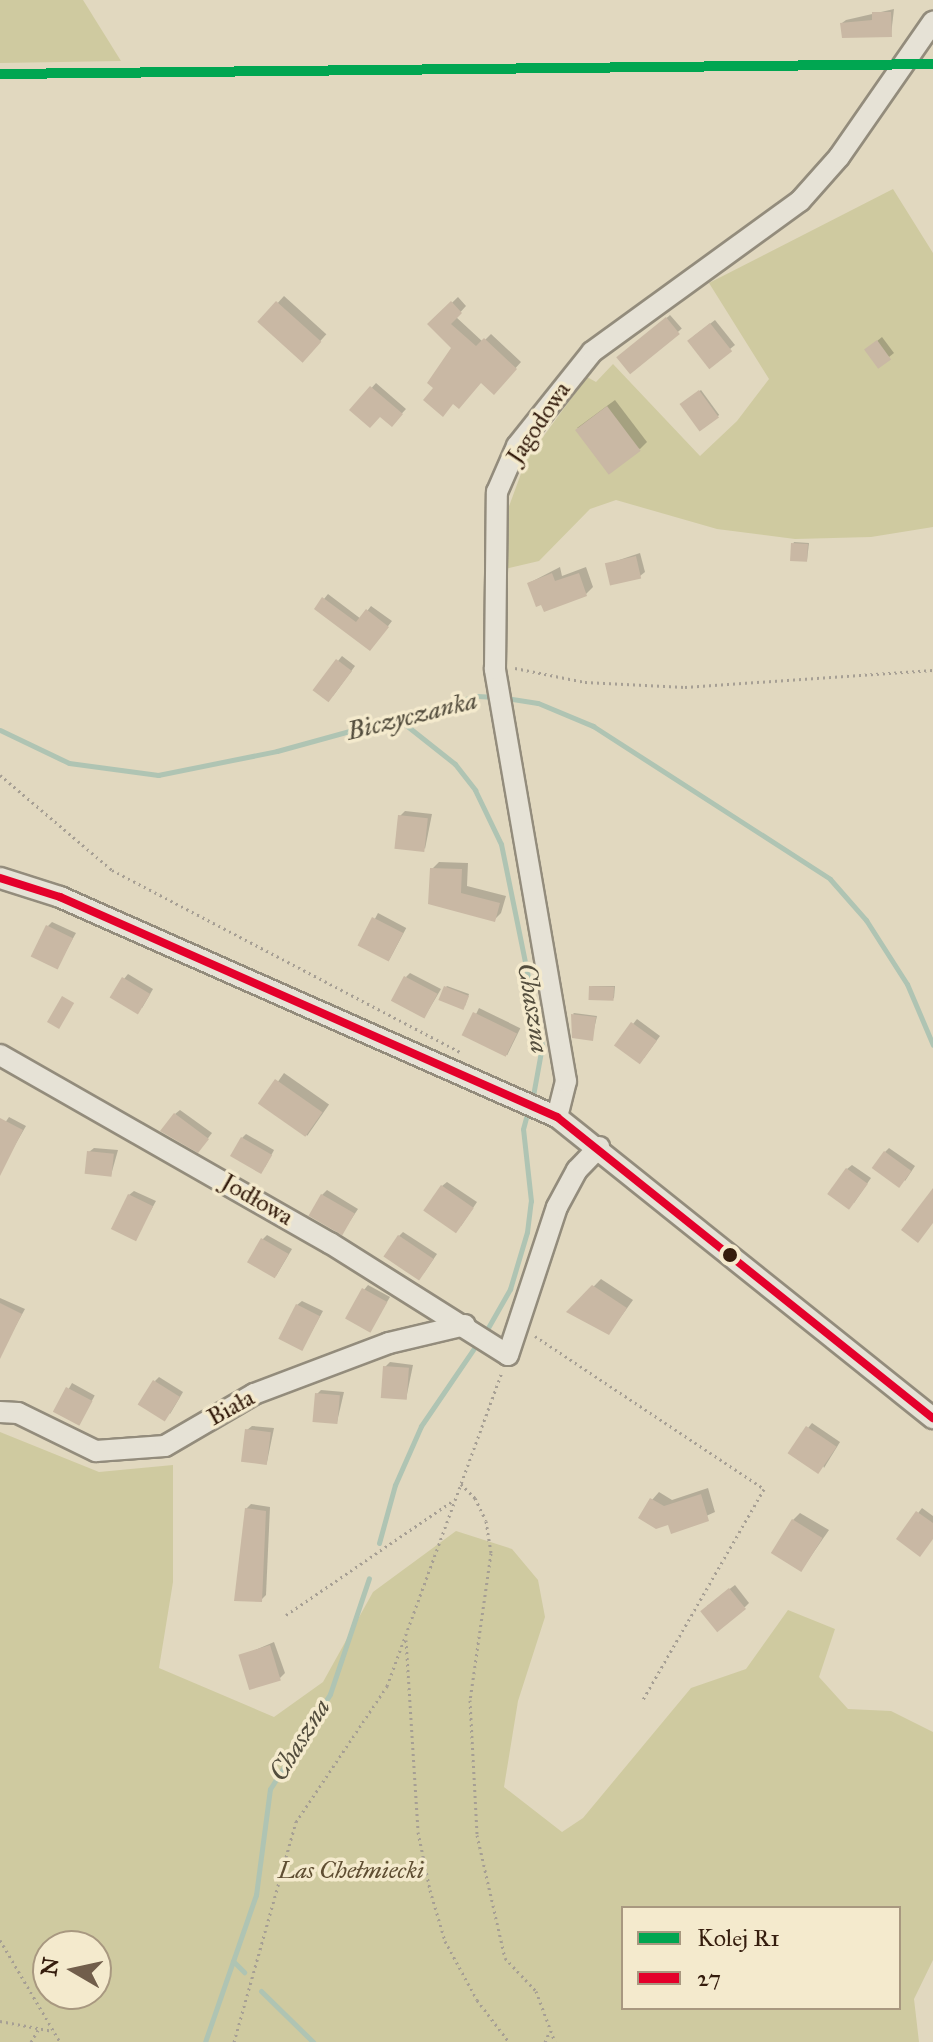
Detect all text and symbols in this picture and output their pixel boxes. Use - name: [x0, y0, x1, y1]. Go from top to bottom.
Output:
- street label: Jagodowa: [501, 376, 577, 470]
- water label: Biczyczanka: [344, 685, 480, 747]
- water label: Chaszna: [510, 961, 556, 1055]
- street label: Jodłowa: [216, 1168, 298, 1232]
- unlabelled marker: [722, 1247, 738, 1263]
- street label: Biała: [203, 1383, 259, 1433]
- water label: Chaszna: [263, 1693, 337, 1787]
- park label: Las Chełmiecki: [278, 1857, 424, 1885]
- legend: [621, 1906, 901, 2010]
- text: Kolej R1: [697, 1923, 780, 1953]
- north arrow: [32, 1930, 112, 2010]
- text: N: [35, 1955, 65, 1978]
- text: 27: [697, 1963, 721, 1993]

